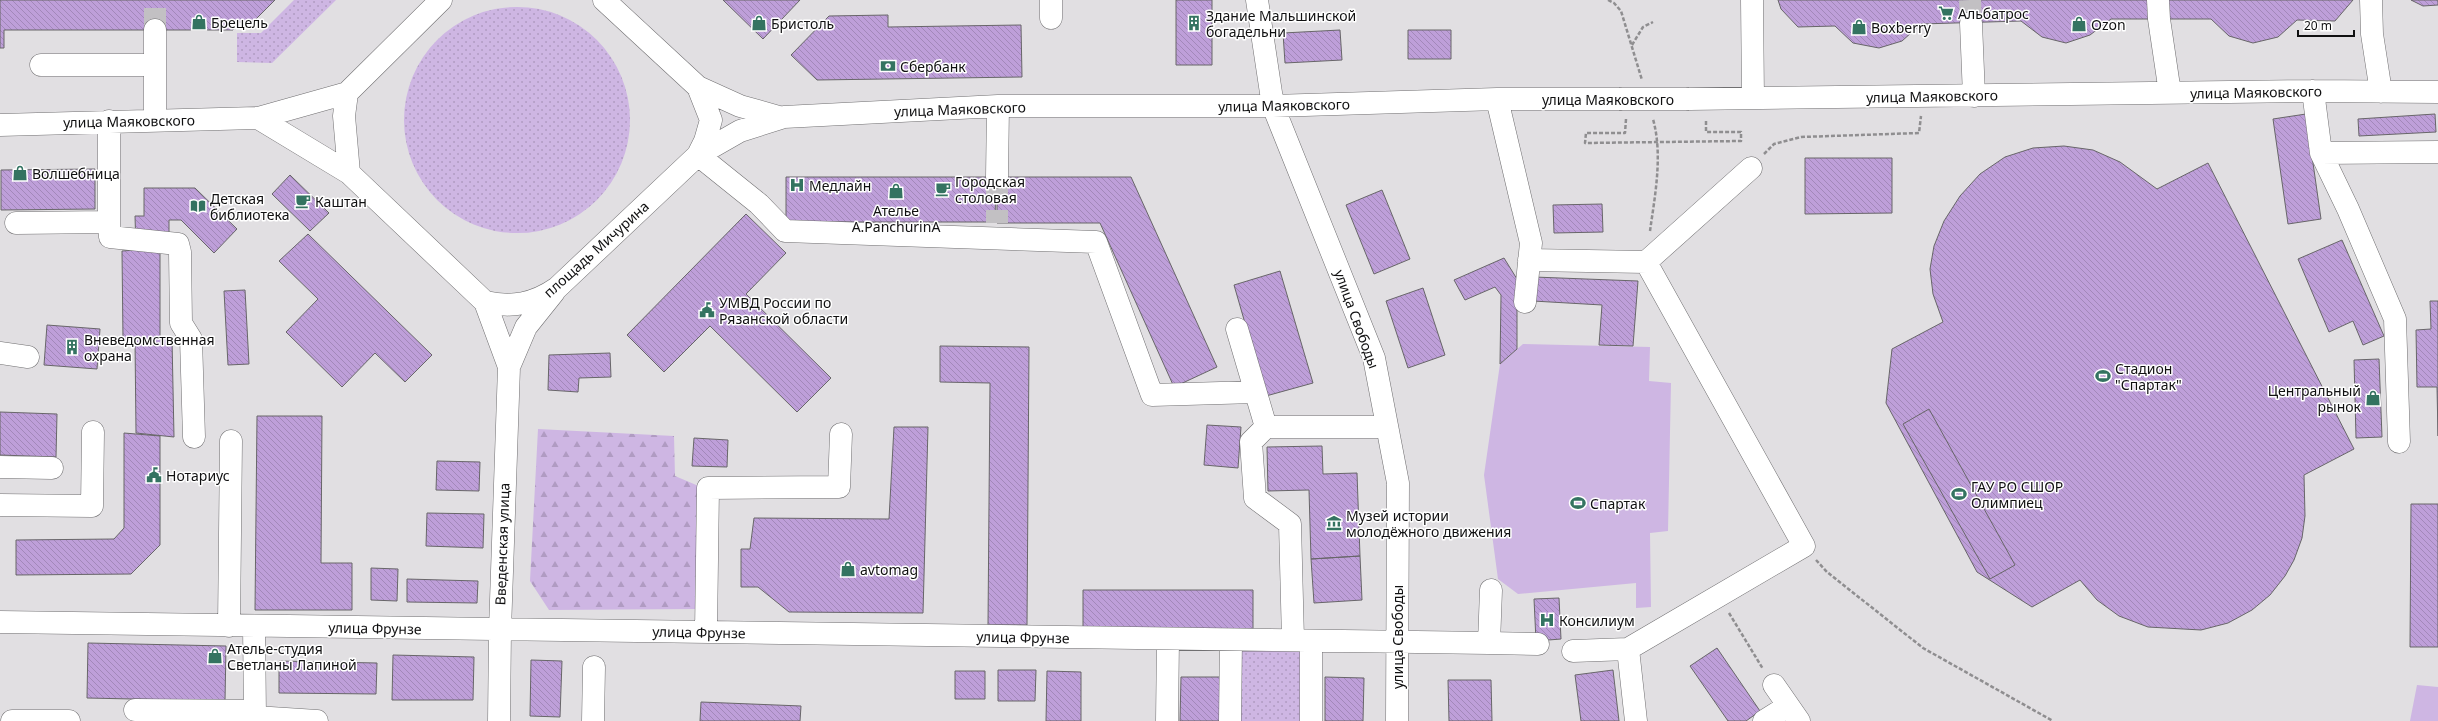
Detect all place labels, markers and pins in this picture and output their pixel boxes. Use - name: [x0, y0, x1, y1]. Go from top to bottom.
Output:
- supermarket icon: Альбатрос: [1937, 4, 1955, 22]
- place label: Альбатрос: [1958, 4, 2029, 23]
- place label: Здание Мальшинской богадельни: [1206, 6, 1356, 41]
- shop icon: Брецель: [190, 13, 208, 31]
- place label: Брецель: [211, 13, 268, 32]
- shop icon: Бристоль: [750, 14, 768, 32]
- place label: Бристоль: [771, 14, 834, 33]
- building icon: Здание Мальшинской богадельни: [1185, 14, 1203, 32]
- shop icon: Ozon: [2070, 15, 2088, 33]
- place label: Ozon: [2091, 15, 2126, 34]
- shop icon: Boxberry: [1850, 18, 1868, 36]
- place label: Boxberry: [1871, 18, 1932, 37]
- bank icon: Сбербанк: [879, 57, 897, 75]
- place label: Сбербанк: [900, 57, 966, 76]
- shop icon: Волшебница: [11, 164, 29, 182]
- place label: Волшебница: [32, 164, 120, 183]
- place label: Городская столовая: [955, 172, 1025, 207]
- hospital icon: Медлайн: [788, 176, 806, 194]
- place label: Медлайн: [809, 176, 871, 195]
- cafe icon: Городская столовая: [934, 180, 952, 198]
- shop icon: Ателье A.PanchurinA: [887, 182, 905, 200]
- place label: Детская библиотека: [210, 189, 290, 224]
- cafe icon: Каштан: [294, 192, 312, 210]
- place label: Каштан: [315, 192, 367, 211]
- library icon: Детская библиотека: [189, 197, 207, 215]
- place label: Ателье A.PanchurinA: [852, 201, 940, 236]
- place label: УМВД России по Рязанской области: [719, 293, 848, 328]
- public building icon: УМВД России по Рязанской области: [698, 301, 716, 319]
- place label: Вневедомственная охрана: [84, 330, 215, 365]
- building icon: Вневедомственная охрана: [63, 338, 81, 356]
- place label: Стадион "Спартак": [2115, 359, 2182, 394]
- sports icon: Стадион "Спартак": [2094, 367, 2112, 385]
- place label: Центральный рынок: [2268, 381, 2362, 416]
- shop icon: Центральный рынок: [2364, 389, 2382, 407]
- public building icon: Нотариус: [145, 466, 163, 484]
- place label: Нотариус: [166, 466, 230, 485]
- place label: ГАУ РО СШОР Олимпиец: [1971, 477, 2063, 512]
- sports icon: ГАУ РО СШОР Олимпиец: [1950, 485, 1968, 503]
- sports icon: Спартак: [1569, 494, 1587, 512]
- place label: Спартак: [1590, 494, 1646, 513]
- place label: Музей истории молодёжного движения: [1346, 506, 1511, 541]
- museum icon: Музей истории молодёжного движения: [1325, 514, 1343, 532]
- shop icon: avtomag: [839, 560, 857, 578]
- place label: avtomag: [860, 560, 918, 579]
- hospital icon: Консилиум: [1538, 611, 1556, 629]
- place label: Консилиум: [1559, 611, 1635, 630]
- place label: Ателье-студия Светланы Лапиной: [227, 639, 357, 674]
- shop icon: Ателье-студия Светланы Лапиной: [206, 647, 224, 665]

